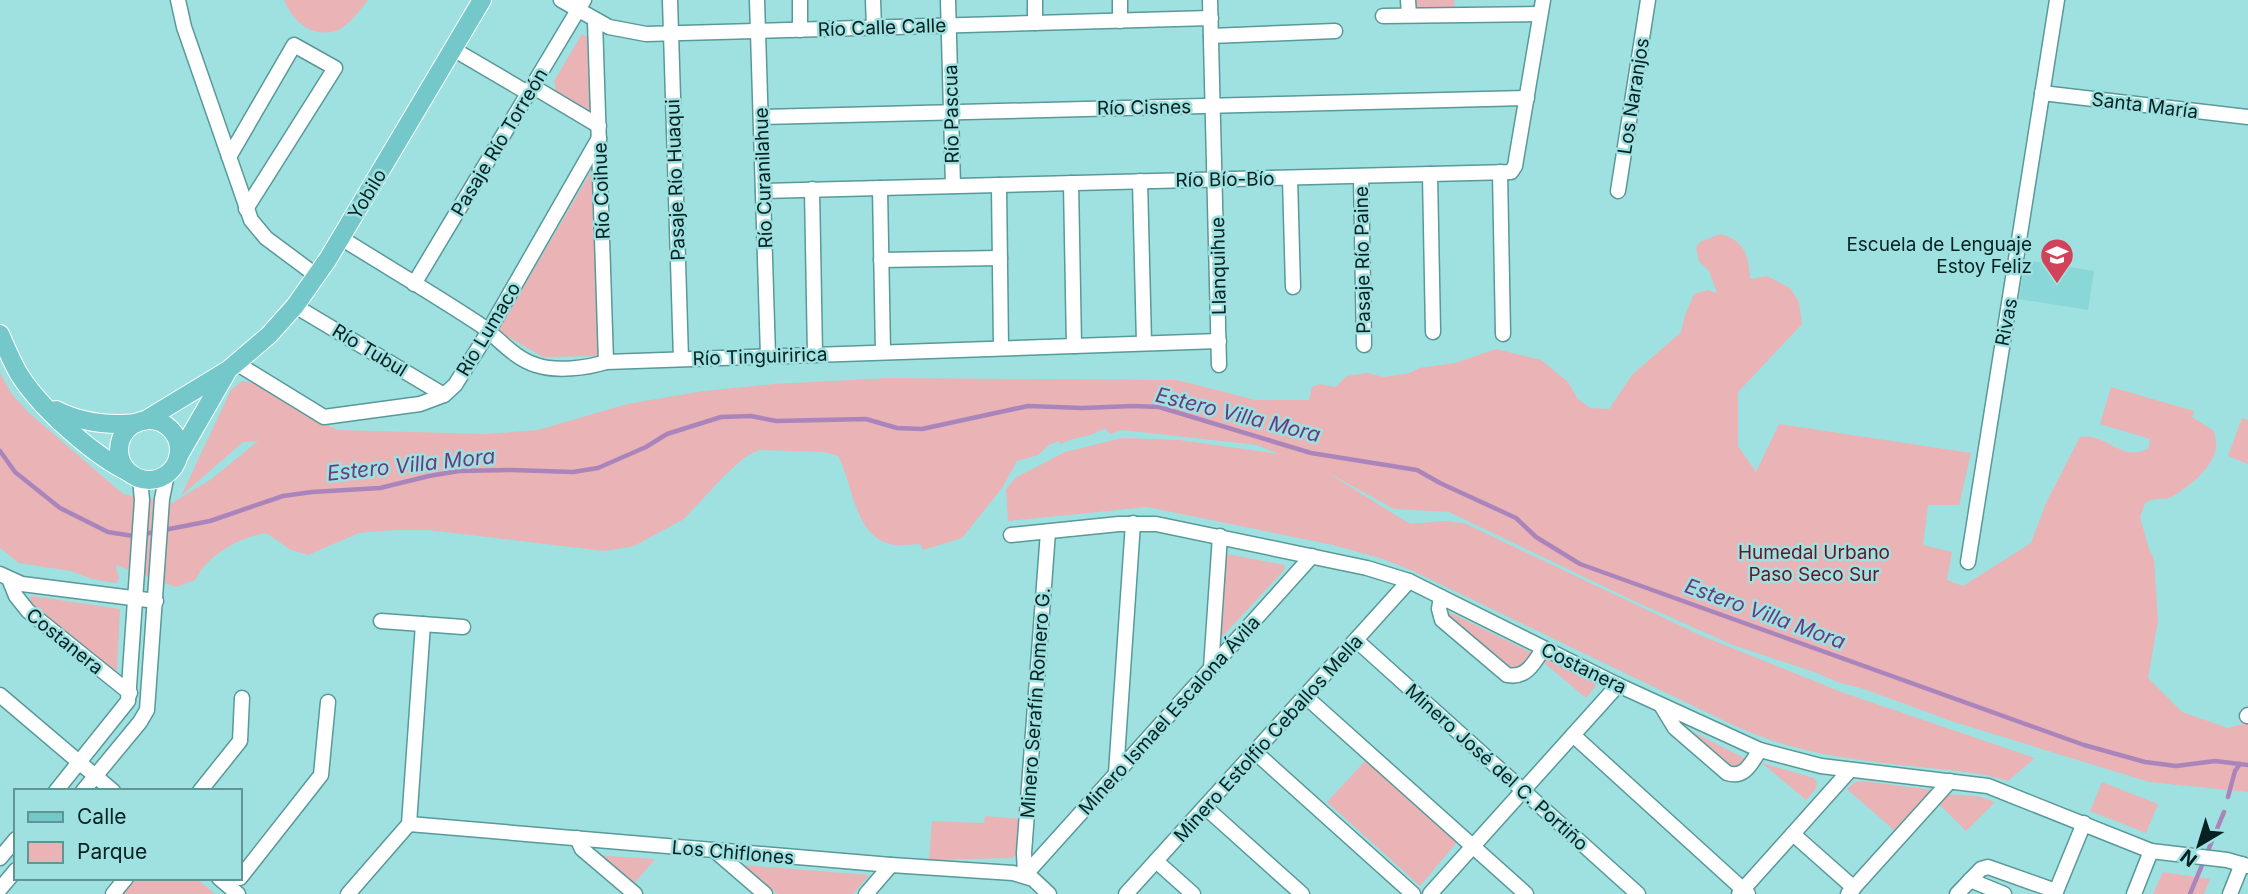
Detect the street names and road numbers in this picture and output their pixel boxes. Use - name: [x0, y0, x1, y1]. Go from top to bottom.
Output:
- street label: Río Calle Calle: [817, 14, 947, 41]
- street label: Los Naranjos: [1613, 36, 1654, 156]
- street label: Pasaje Río Torreón: [446, 64, 553, 220]
- street label: Río Pascua: [939, 64, 964, 164]
- street label: Santa María: [2090, 88, 2199, 123]
- street label: Río Cisnes: [1097, 95, 1191, 120]
- street label: Pasaje Río Huaqui: [661, 99, 690, 261]
- street label: Río Curanilahue: [750, 107, 777, 249]
- street label: Río Coihue: [588, 142, 615, 240]
- street label: Yobilo: [343, 165, 391, 224]
- street label: Río Bío-Bío: [1175, 167, 1275, 192]
- street label: Pasaje Río Paine: [1350, 186, 1375, 334]
- street label: Llanquihue: [1206, 217, 1231, 315]
- street label: Río Lumaco: [452, 278, 525, 380]
- street label: Rivas: [1991, 296, 2022, 348]
- street label: Río Tubul: [328, 319, 411, 382]
- street label: Río Tinguiririca: [692, 343, 828, 370]
- street label: Minero Serafín Romero G.: [1016, 587, 1055, 819]
- street label: Costanera: [22, 603, 108, 679]
- street label: Minero Ismael Escalona Ávila: [1073, 610, 1265, 820]
- street label: Minero Estolfio Ceballos Mella: [1169, 630, 1368, 847]
- street label: Costanera: [1537, 638, 1630, 699]
- street label: Minero José del C. Portiño: [1401, 679, 1593, 856]
- street label: Los Chiflones: [671, 836, 795, 869]

